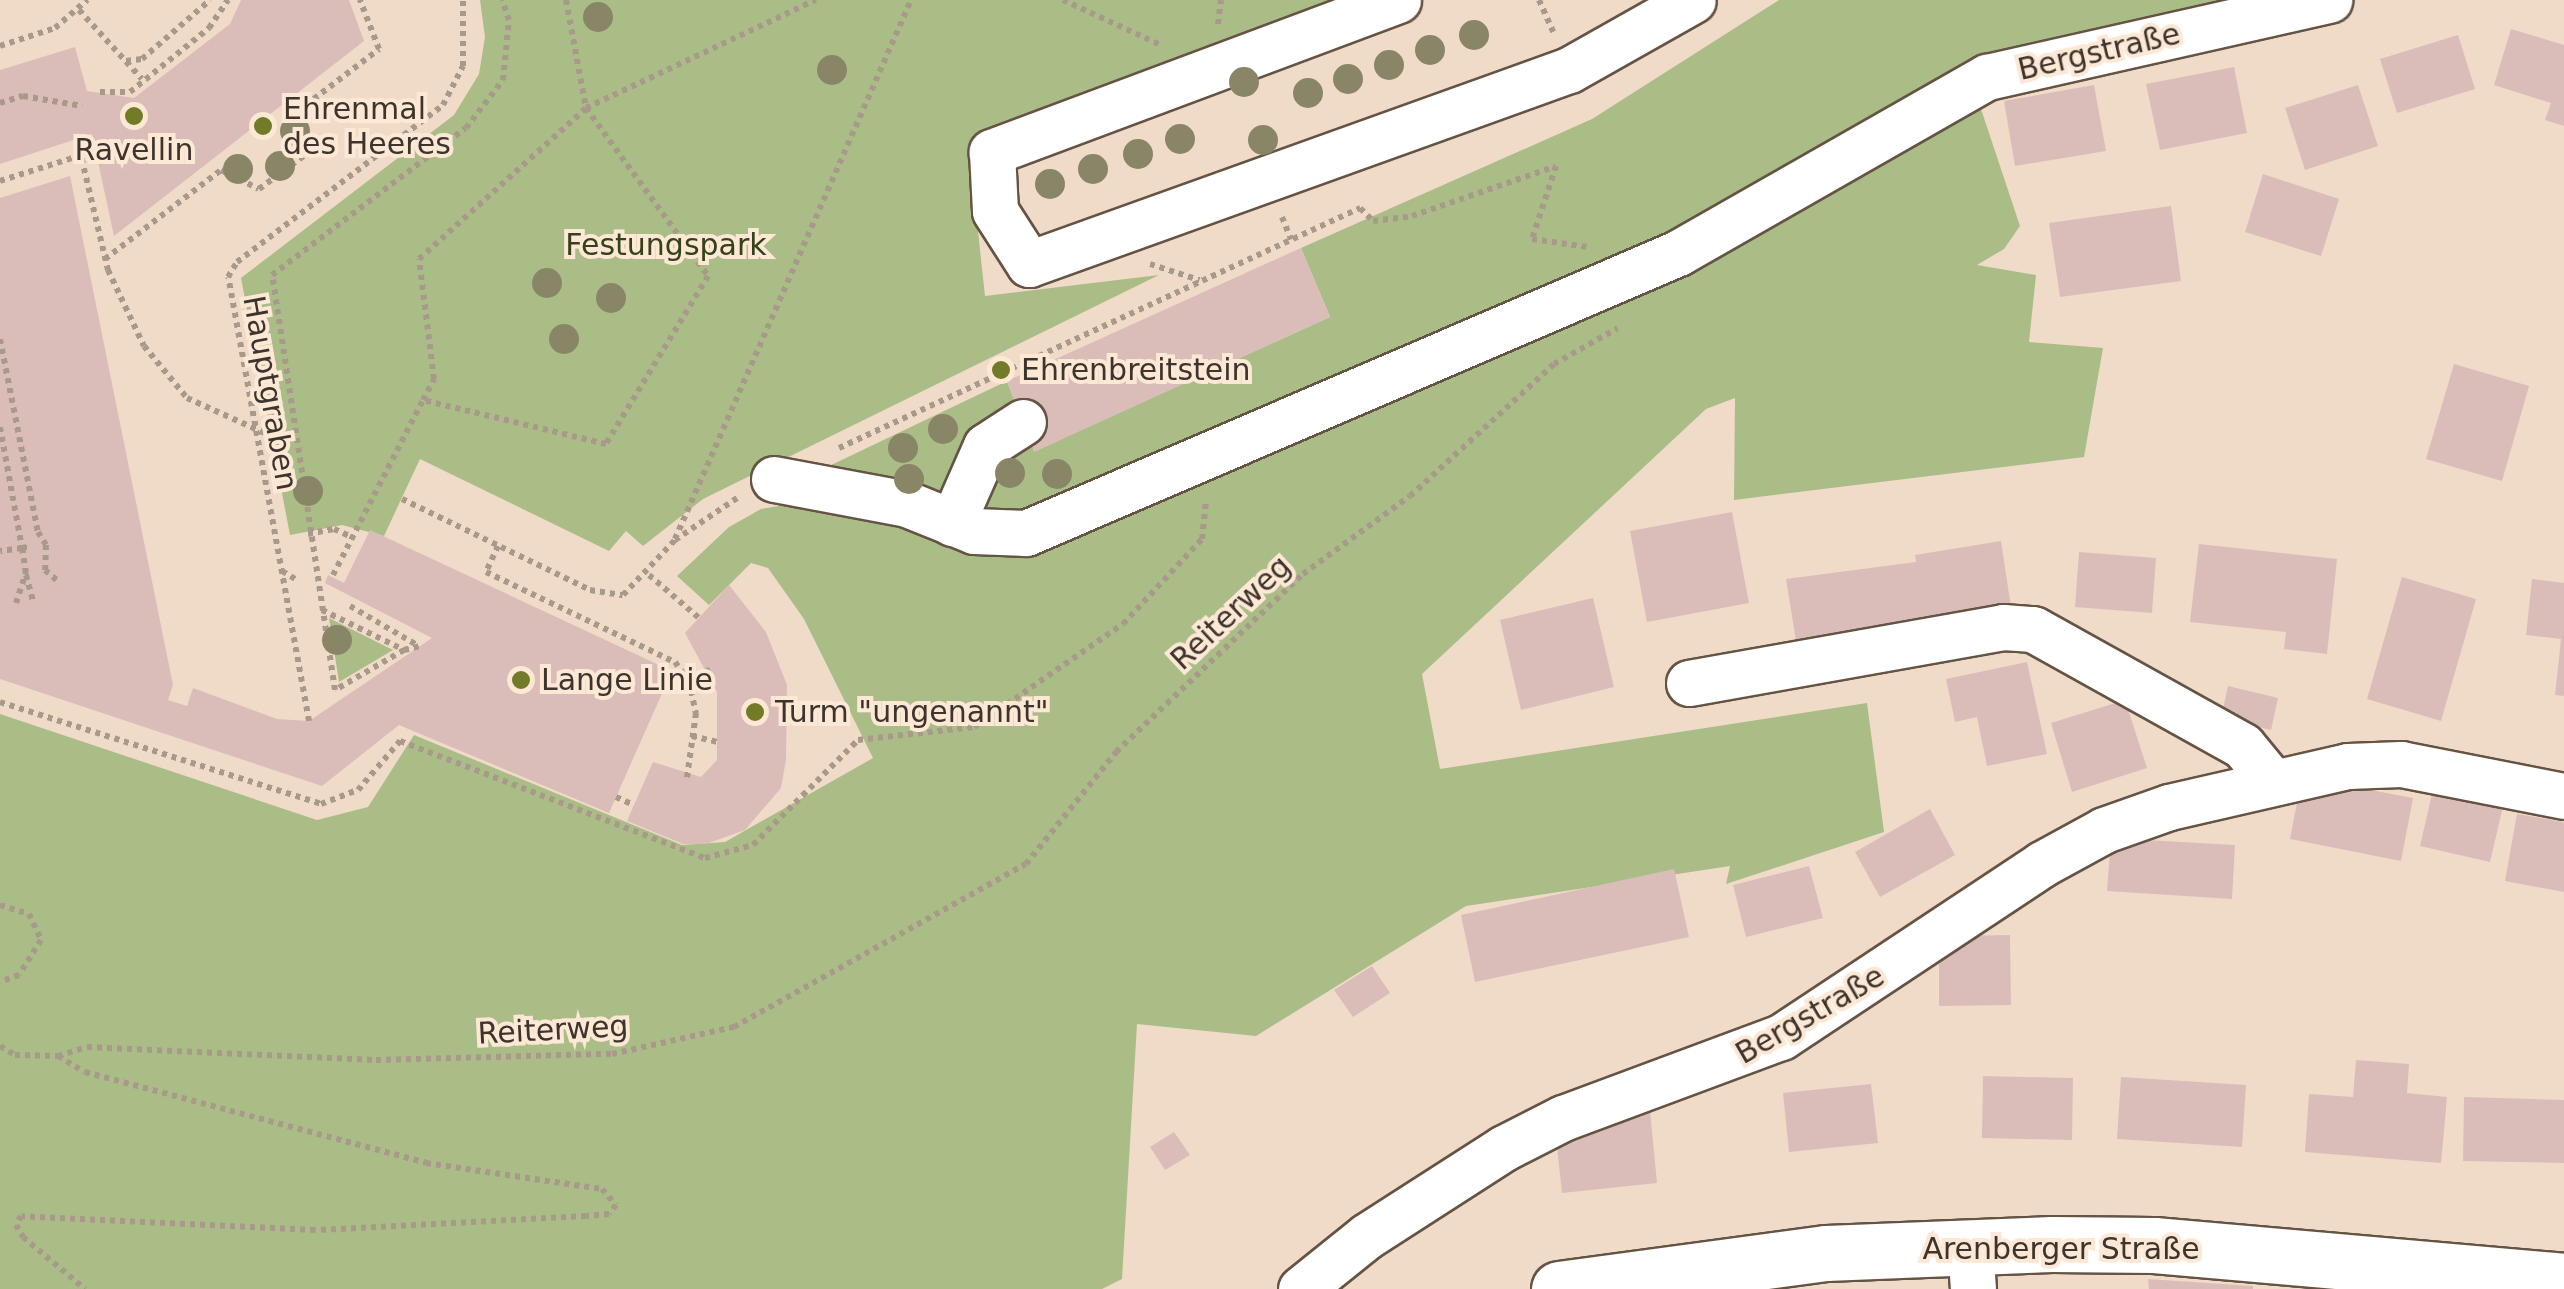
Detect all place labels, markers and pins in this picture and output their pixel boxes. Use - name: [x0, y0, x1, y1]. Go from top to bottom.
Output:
- place label: Ehrenmal des Heeres: [283, 91, 451, 162]
- marker: Ravellin: [123, 105, 145, 127]
- marker: Ehrenmal des Heeres: [252, 115, 274, 137]
- place label: Ravellin: [75, 132, 193, 168]
- place label: Ehrenbreitstein: [1021, 352, 1251, 388]
- marker: Ehrenbreitstein: [990, 359, 1012, 381]
- place label: Lange Linie: [541, 662, 713, 698]
- marker: Lange Linie: [510, 669, 532, 691]
- place label: Turm "ungenannt": [775, 694, 1049, 730]
- marker: Turm "ungenannt": [744, 701, 766, 723]

